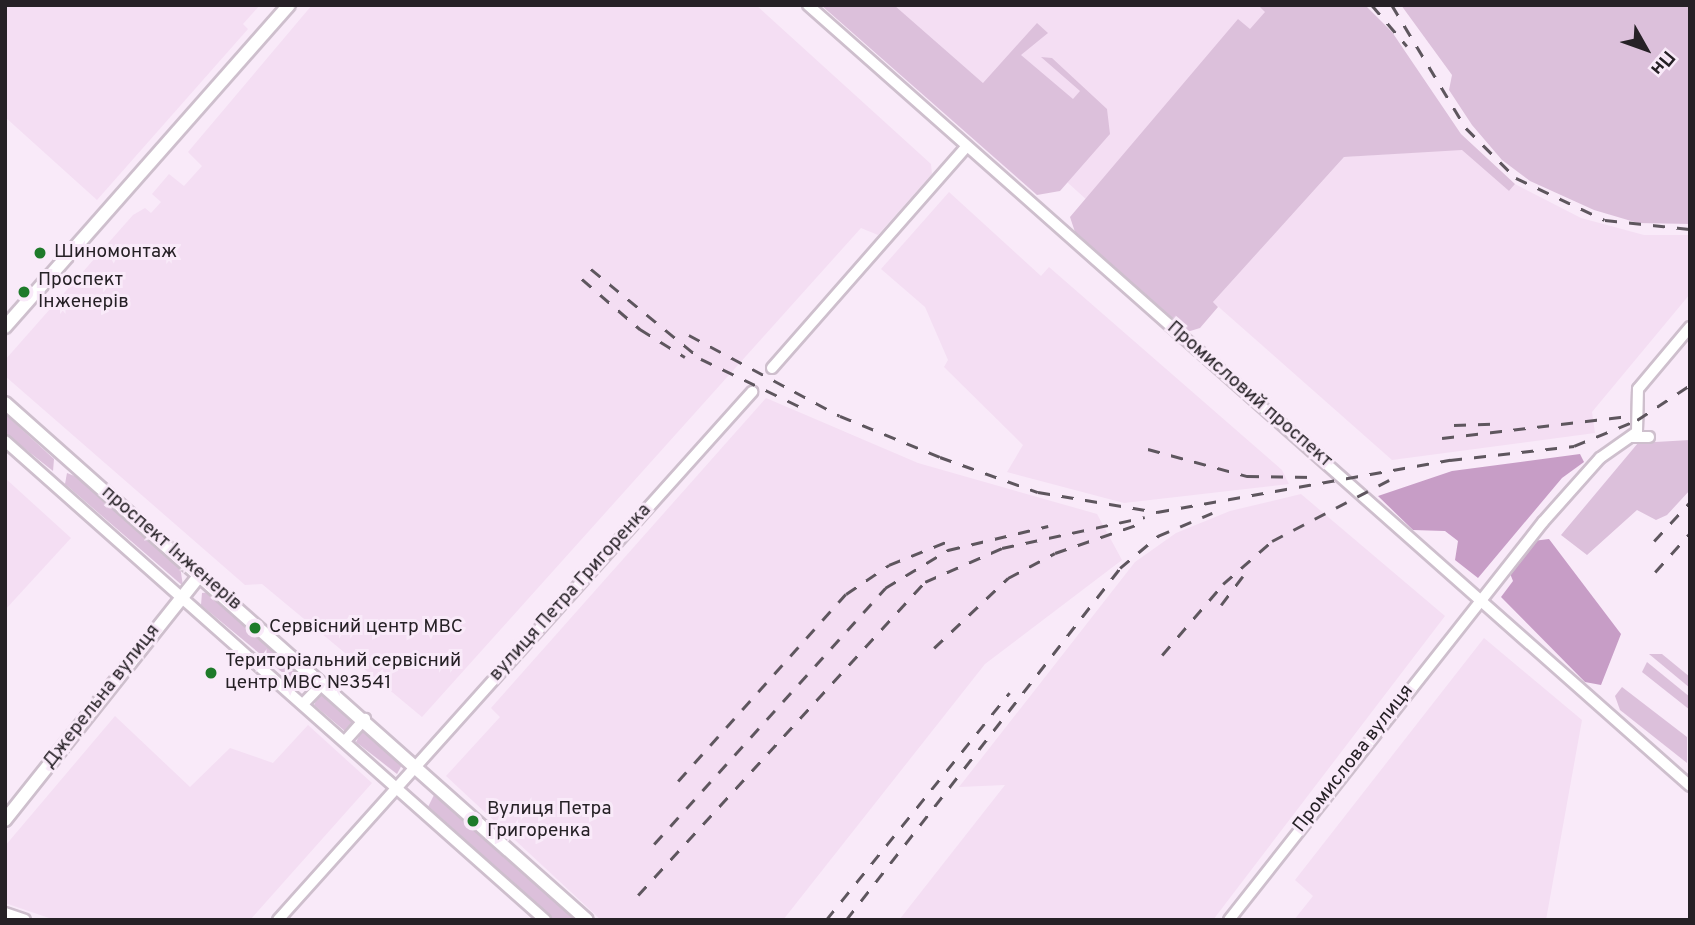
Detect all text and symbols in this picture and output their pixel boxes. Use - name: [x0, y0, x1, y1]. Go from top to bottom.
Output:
- north arrow: [1611, 14, 1681, 84]
- text: Пн: [1645, 45, 1680, 80]
- place label: Шиномонтаж: [54, 242, 177, 264]
- marker: Шиномонтаж: [32, 245, 48, 261]
- place label: Проспект Інженерів: [38, 270, 129, 314]
- marker: Проспект Інженерів: [16, 284, 32, 300]
- street label: Промисловий проспект: [1162, 317, 1336, 473]
- street label: проспект Інженерів: [96, 482, 246, 616]
- street label: вулиця Петра Григоренка: [485, 500, 657, 686]
- place label: Сервісний центр МВС: [269, 617, 463, 639]
- street label: Джерельна вулиця: [39, 620, 165, 774]
- marker: Сервісний центр МВС: [247, 620, 263, 636]
- place label: Територіальний сервісний центр МВС №3541: [225, 651, 461, 695]
- marker: Територіальний сервісний центр МВС №3541: [203, 665, 219, 681]
- street label: Промислова вулиця: [1289, 680, 1419, 838]
- place label: Вулиця Петра Григоренка: [487, 799, 611, 843]
- marker: Вулиця Петра Григоренка: [465, 813, 481, 829]

